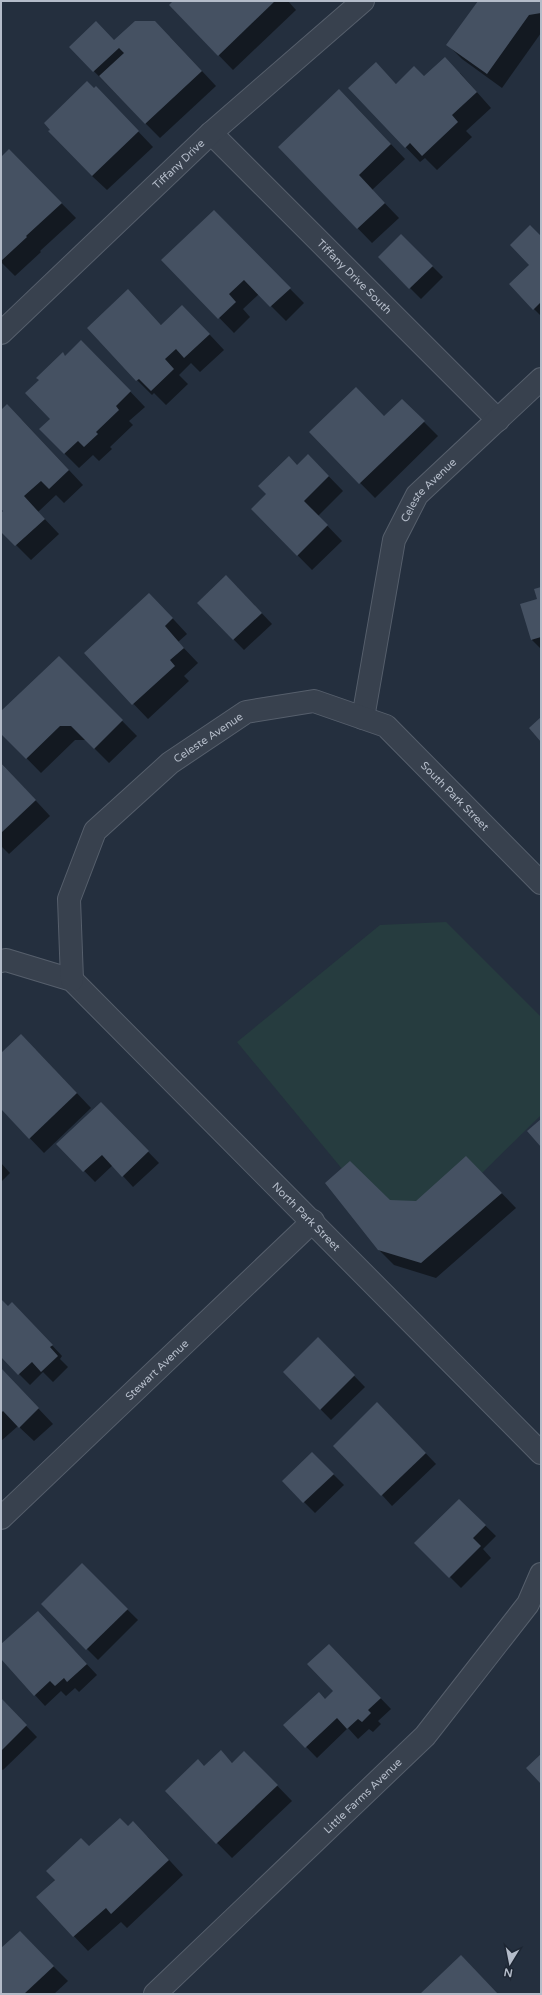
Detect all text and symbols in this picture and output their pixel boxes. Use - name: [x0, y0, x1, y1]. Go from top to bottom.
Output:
- street label: Tiffany Drive: [150, 137, 207, 192]
- street label: Tiffany Drive South: [314, 237, 394, 317]
- street label: Celeste Avenue: [398, 456, 459, 524]
- street label: Celeste Avenue: [171, 710, 245, 766]
- street label: South Park Street: [418, 759, 492, 834]
- street label: North Park Street: [269, 1180, 343, 1254]
- street label: Stewart Avenue: [123, 1337, 191, 1403]
- street label: Little Farms Avenue: [321, 1756, 405, 1836]
- north arrow: [490, 1943, 530, 1983]
- text: N: [503, 1965, 514, 1980]

